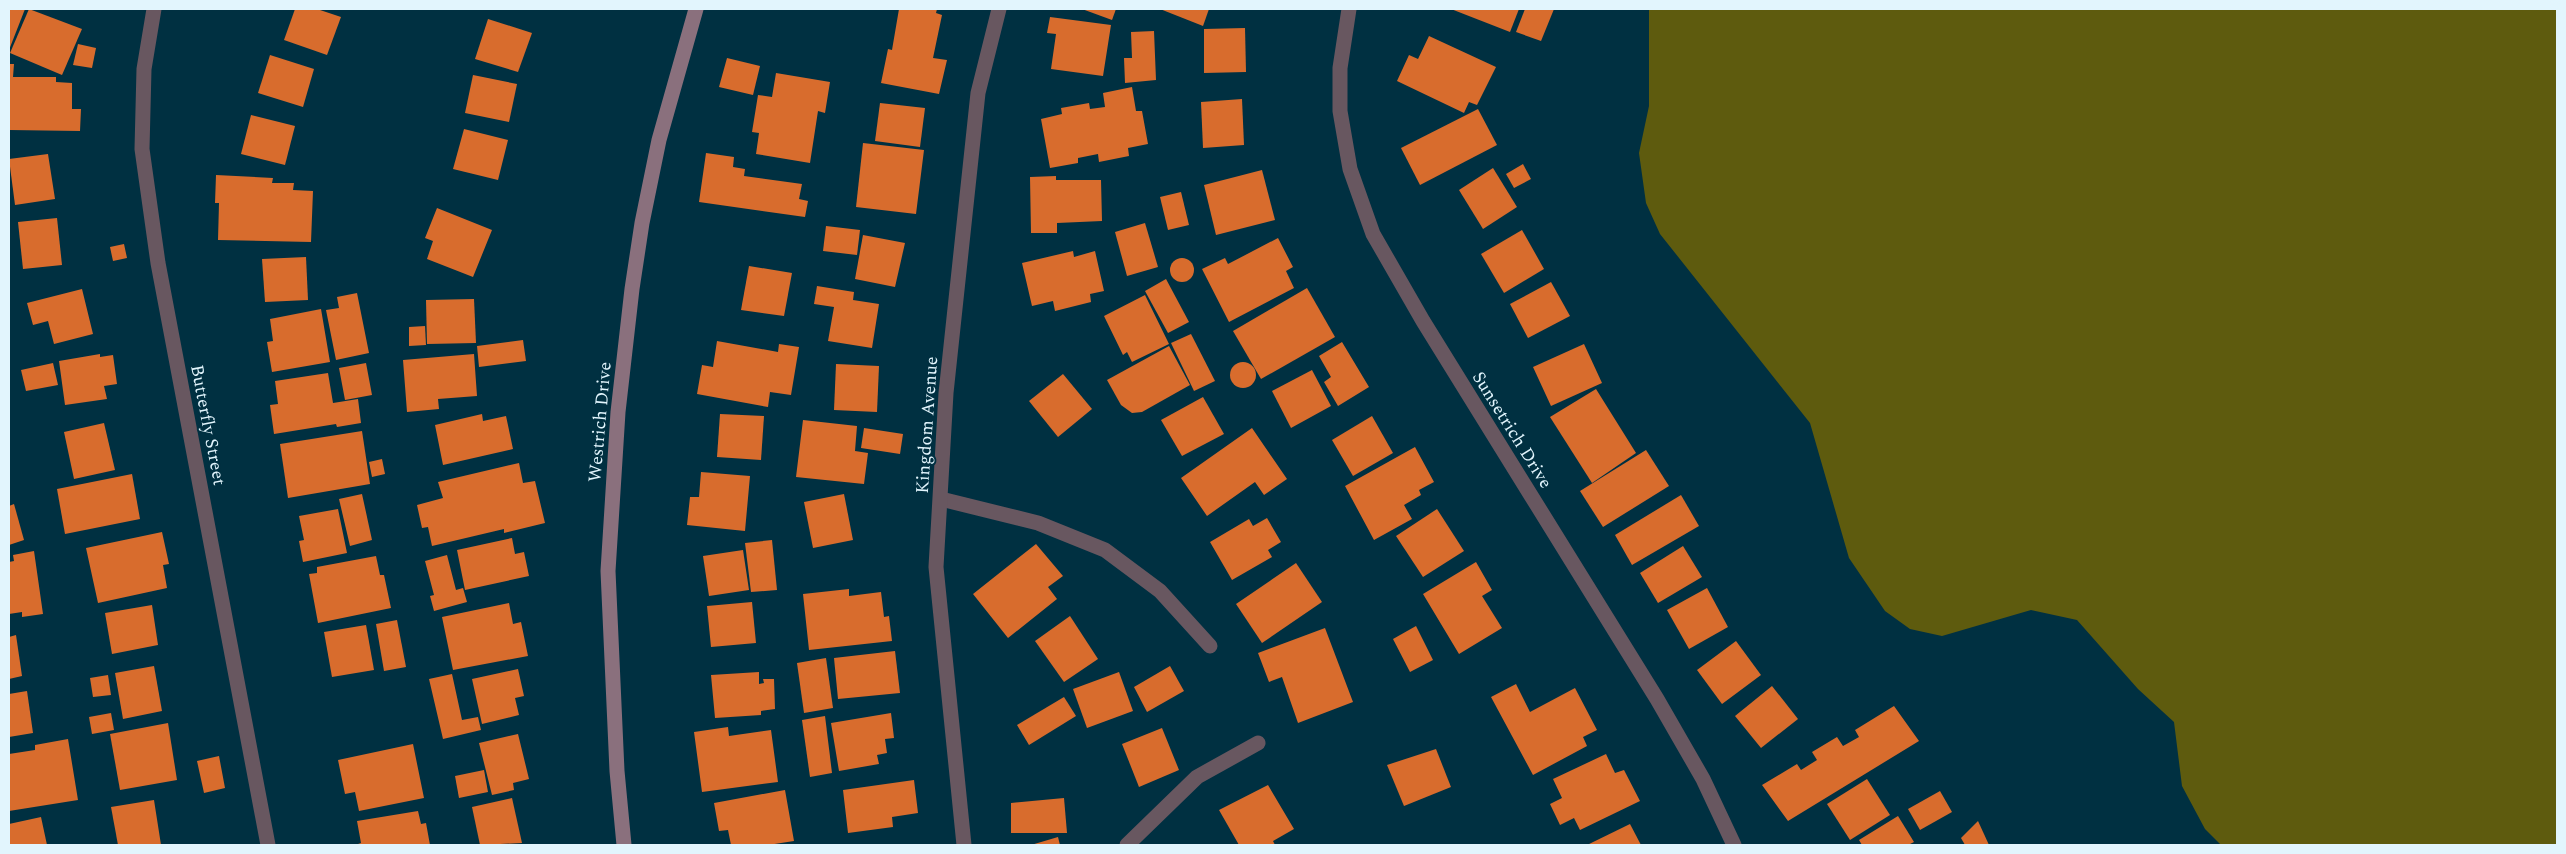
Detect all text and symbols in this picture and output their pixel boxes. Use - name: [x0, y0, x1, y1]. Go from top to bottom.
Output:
- street label: Kingdom Avenue: [909, 355, 945, 495]
- street label: Westrich Drive: [581, 361, 619, 483]
- street label: Butterfly Street: [183, 362, 233, 488]
- street label: Sunsetrich Drive: [1465, 366, 1559, 494]

